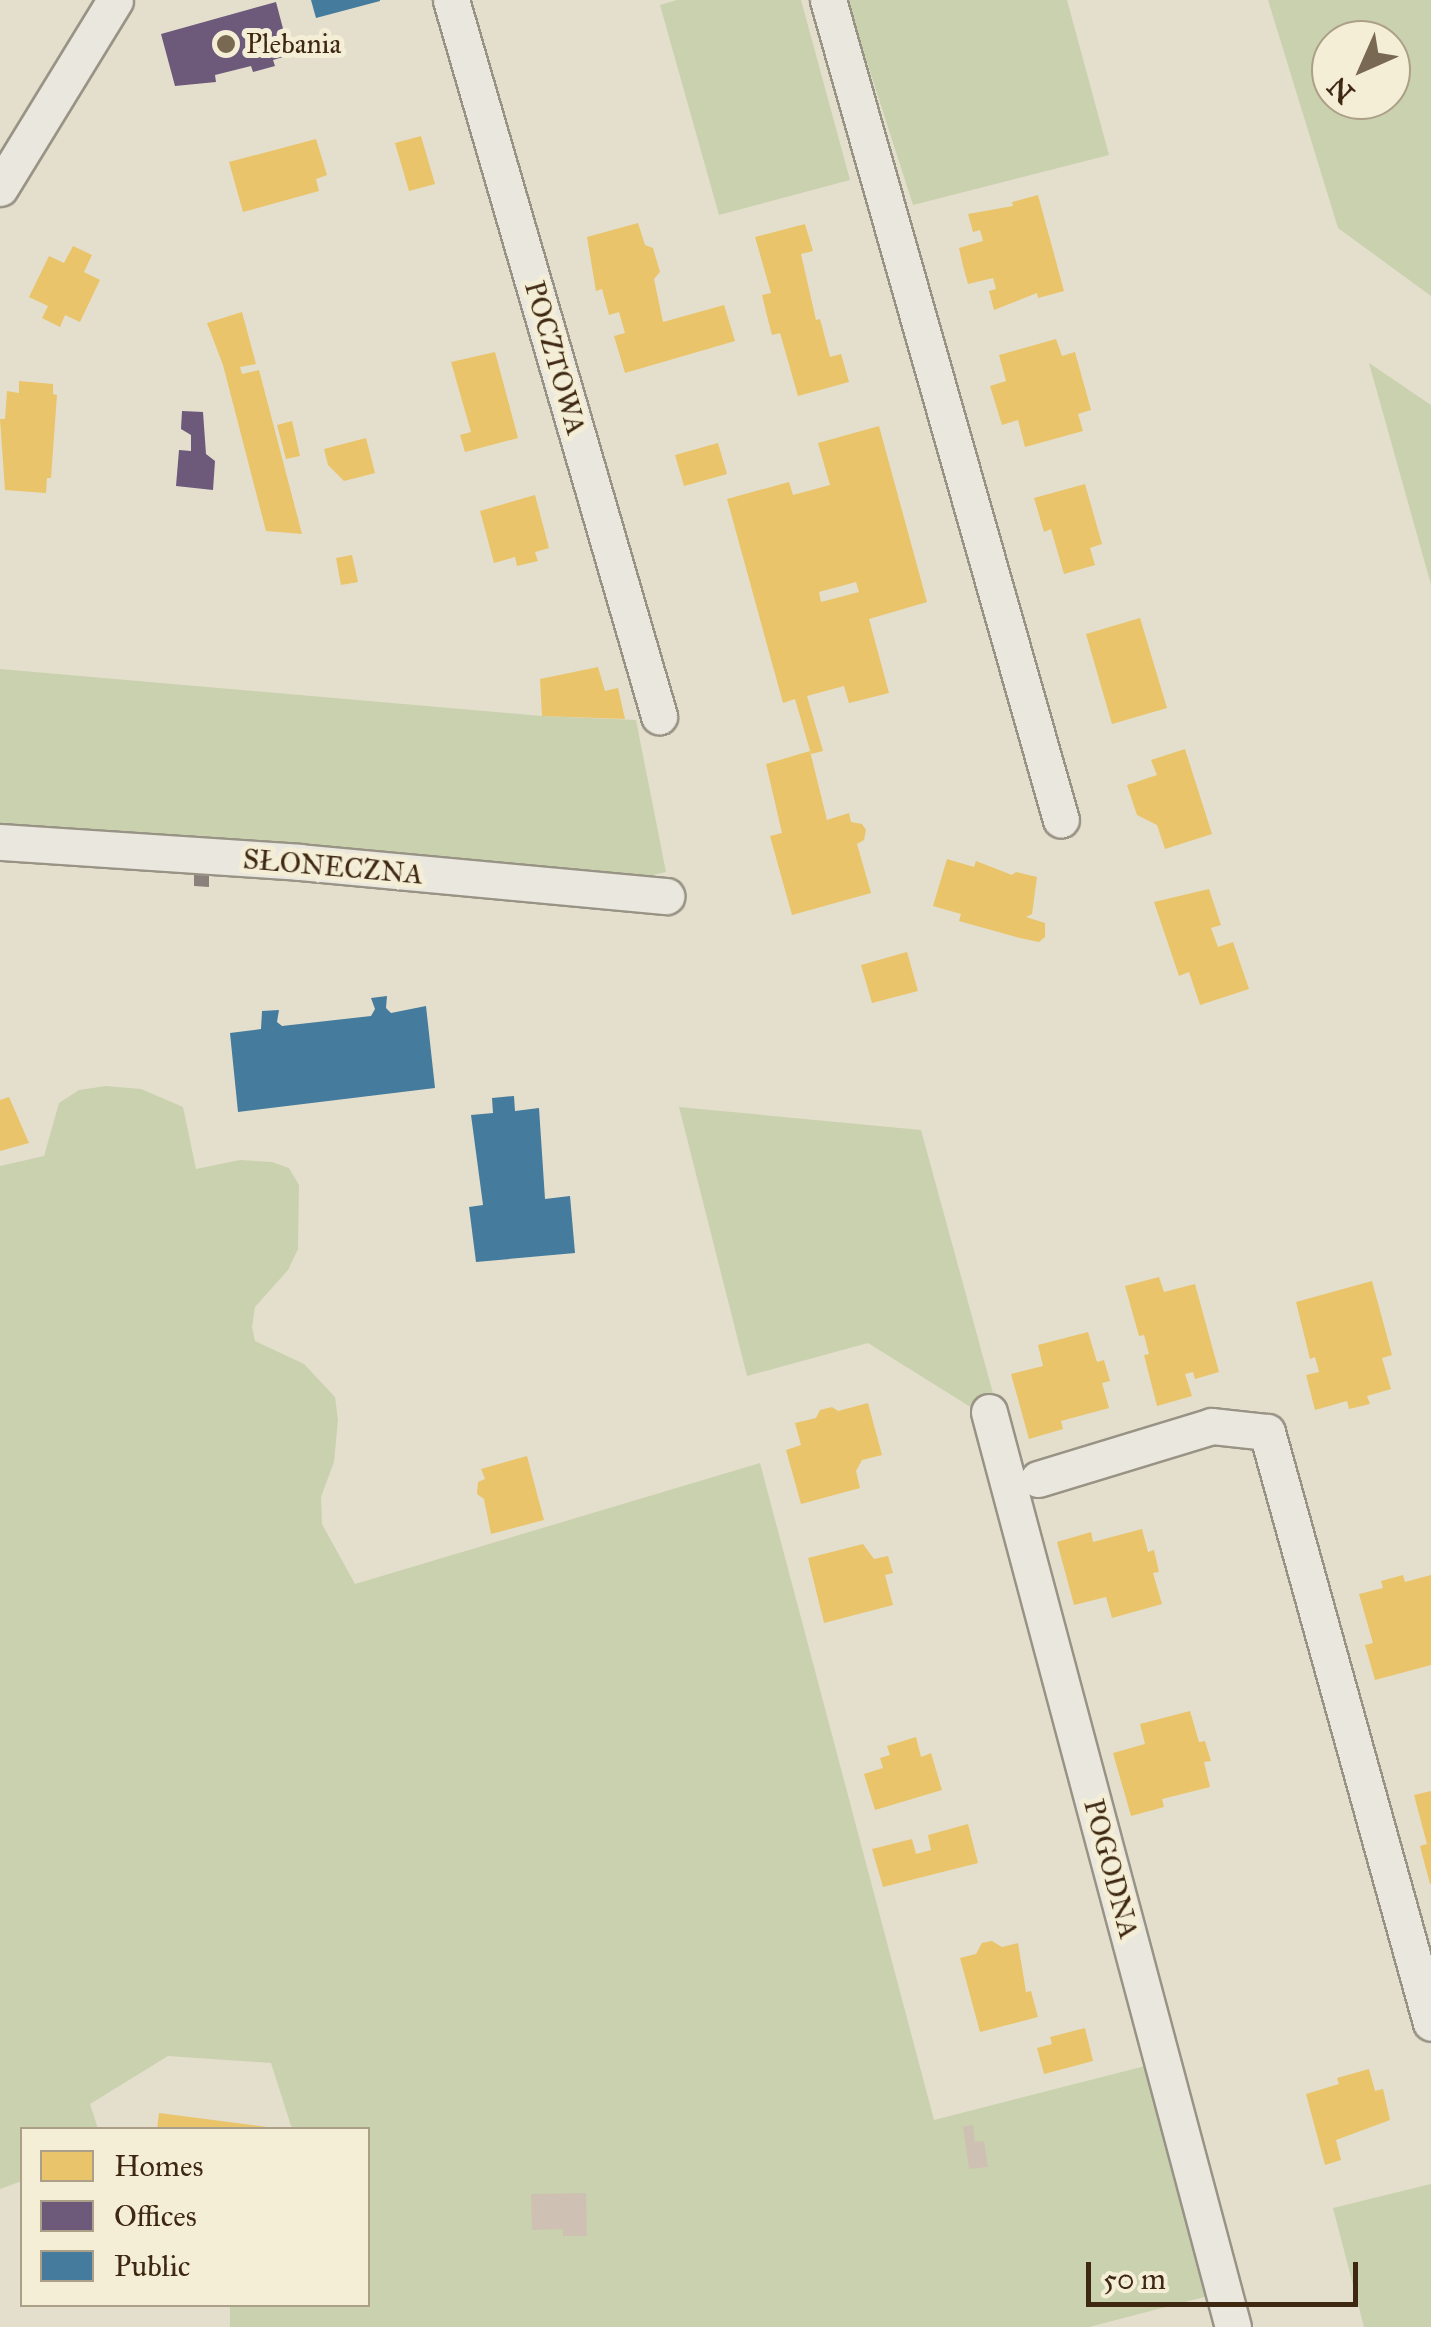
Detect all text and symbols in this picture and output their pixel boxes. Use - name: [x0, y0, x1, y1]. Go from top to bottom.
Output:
- north arrow: [1311, 20, 1411, 120]
- place label: Plebania: [246, 27, 341, 61]
- marker: Plebania: [215, 33, 237, 55]
- text: N: [1320, 69, 1362, 111]
- street label: POCZTOWA: [517, 277, 593, 439]
- street label: SŁONECZNA: [242, 842, 424, 892]
- street label: POGODNA: [1076, 1796, 1146, 1942]
- legend: [20, 2127, 370, 2307]
- text: Homes: [114, 2148, 203, 2184]
- text: Offices: [114, 2198, 197, 2234]
- scale bar: [1091, 2242, 1364, 2304]
- text: Public: [114, 2248, 190, 2284]
- text: 50 m: [1103, 2261, 1166, 2297]

